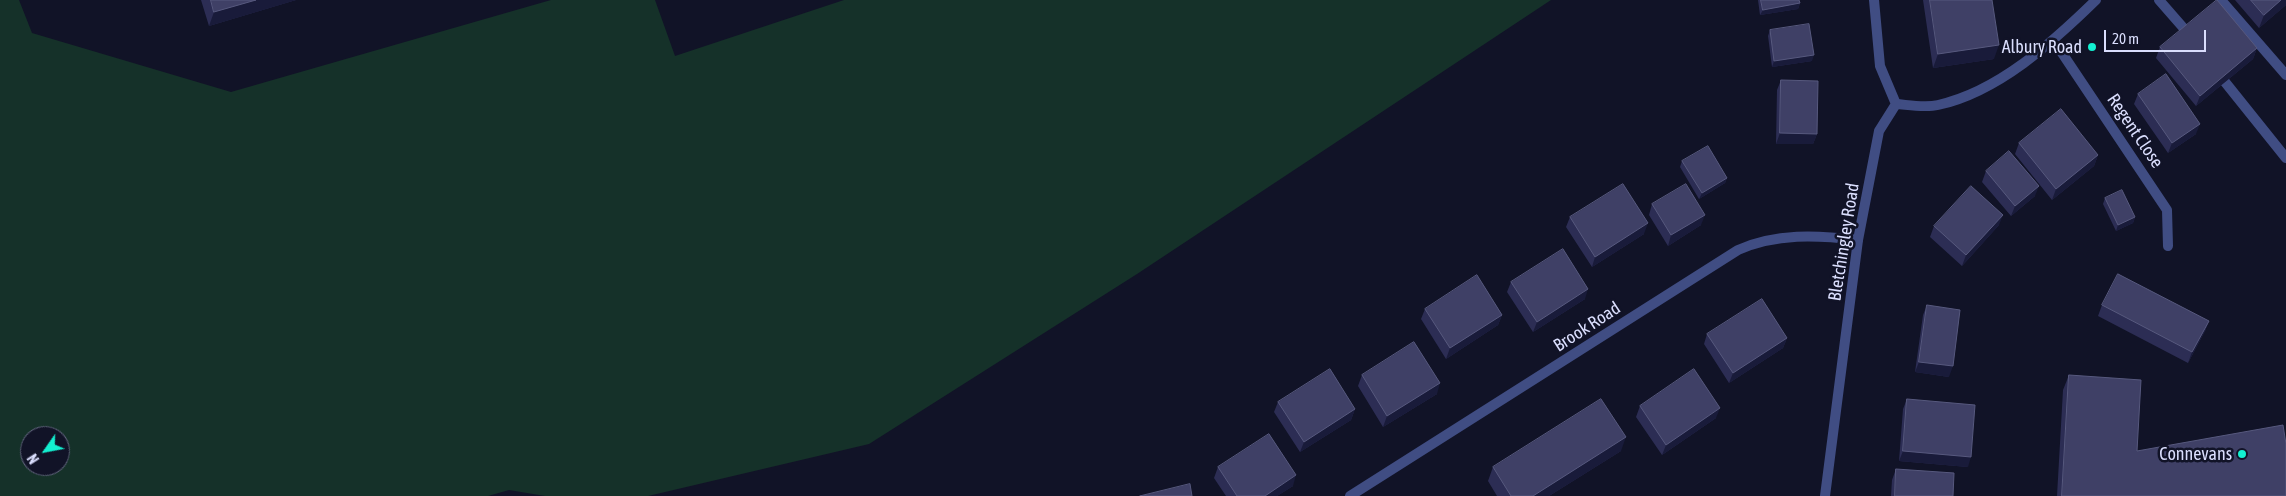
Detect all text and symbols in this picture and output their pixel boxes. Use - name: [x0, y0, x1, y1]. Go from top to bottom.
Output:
- scale bar: [2106, 20, 2208, 52]
- text: 20 m: [2112, 30, 2139, 47]
- place label: Albury Road: [2002, 36, 2082, 58]
- marker: Albury Road: [2086, 41, 2098, 53]
- street label: Regent Close: [2102, 90, 2168, 172]
- street label: Bletchingley Road: [1824, 181, 1864, 303]
- street label: Brook Road: [1549, 297, 1625, 357]
- north arrow: [20, 426, 70, 476]
- place label: Connevans: [2159, 443, 2232, 465]
- marker: Connevans: [2236, 448, 2248, 460]
- text: N: [24, 451, 42, 466]

